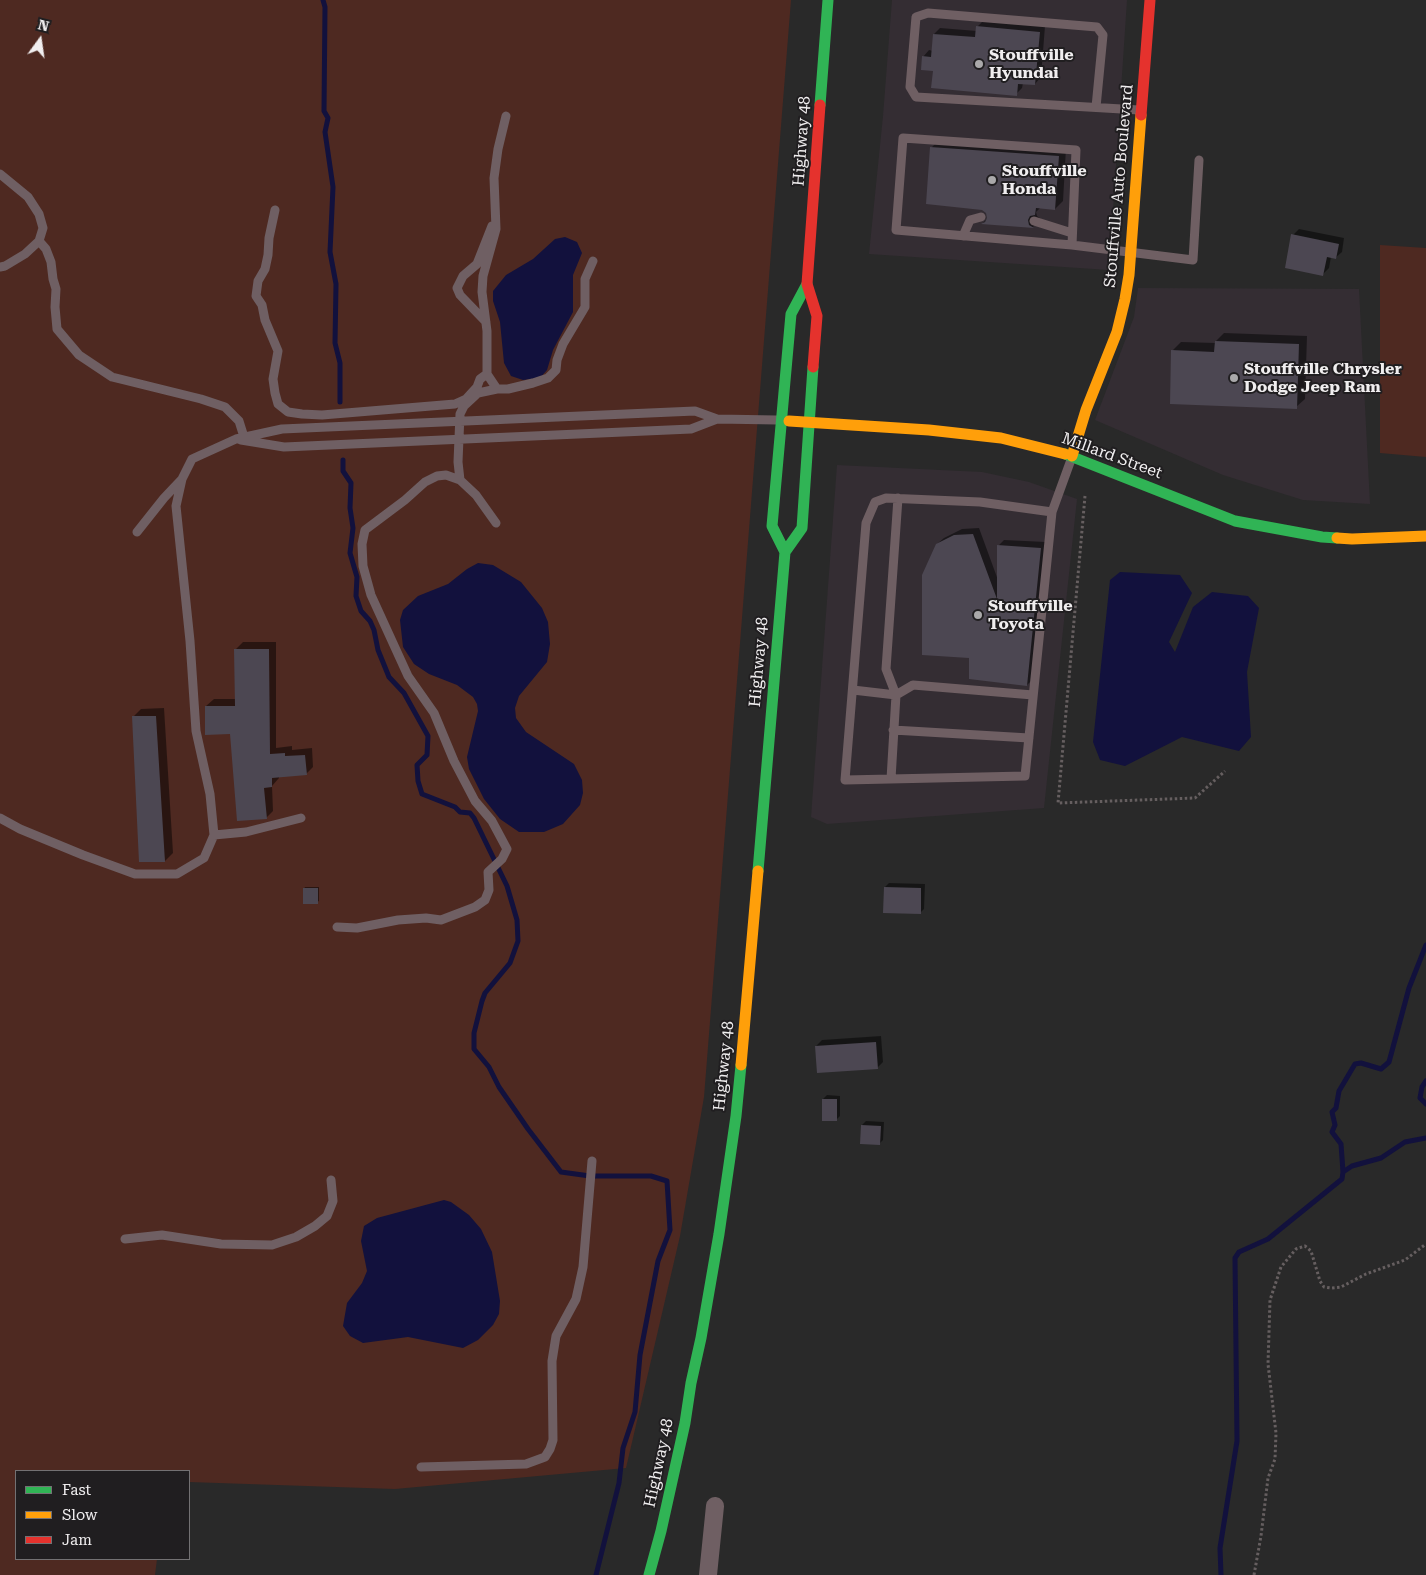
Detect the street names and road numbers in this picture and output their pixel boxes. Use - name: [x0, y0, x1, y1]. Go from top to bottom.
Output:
- street label: Stouffville Auto Boulevard: [1101, 84, 1137, 288]
- street label: Highway 48: [789, 95, 815, 187]
- street label: Millard Street: [1059, 429, 1165, 483]
- street label: Highway 48: [745, 616, 773, 708]
- street label: Highway 48: [710, 1020, 738, 1112]
- street label: Highway 48: [640, 1417, 678, 1509]

